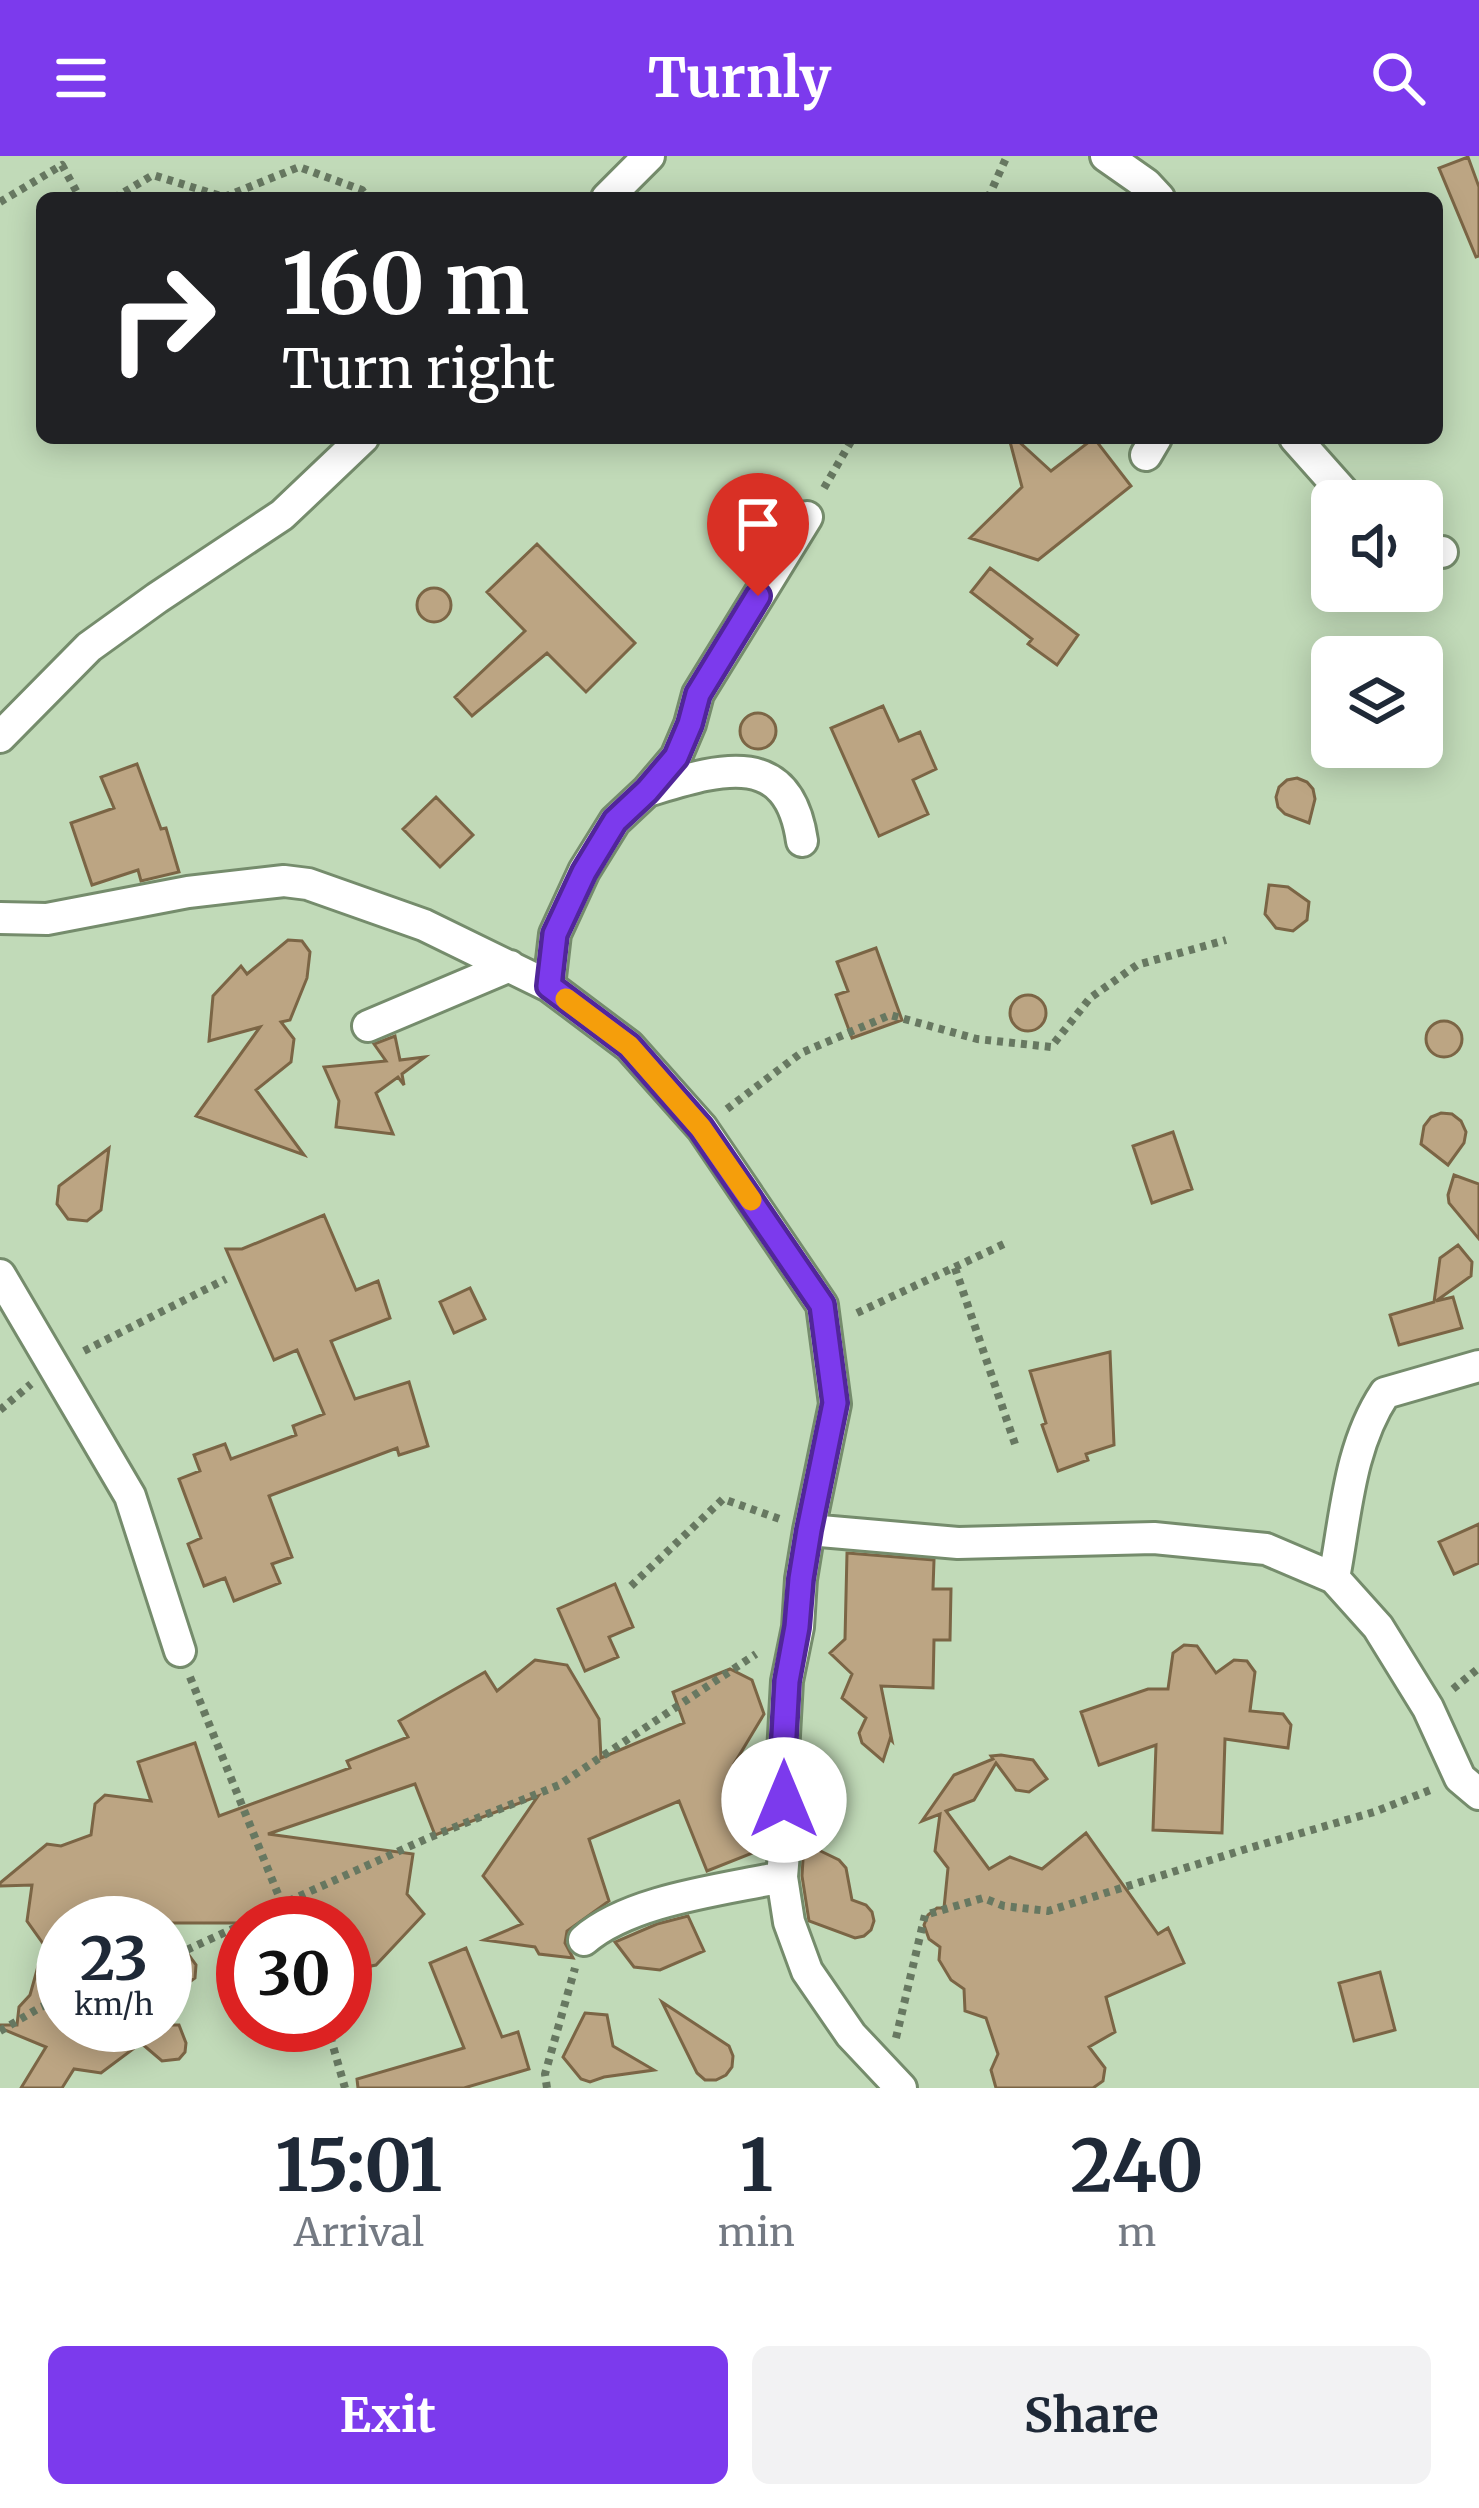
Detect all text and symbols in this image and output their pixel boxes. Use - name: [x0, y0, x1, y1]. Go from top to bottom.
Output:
- text: Turnly: [648, 44, 831, 112]
- icon: menu: [48, 45, 114, 111]
- icon: search: [1365, 45, 1431, 111]
- text: 160 m: [282, 231, 529, 337]
- icon: right: [84, 240, 240, 396]
- text: Turn right: [282, 335, 555, 403]
- pin: [707, 473, 809, 596]
- map controls: [1311, 480, 1443, 768]
- button: sound: [1311, 480, 1443, 612]
- icon: arrive: [725, 491, 791, 557]
- button: layers: [1311, 636, 1443, 768]
- position arrow: [721, 1737, 847, 1863]
- speed limit sign: 30: [216, 1896, 372, 2052]
- text: 23: [80, 1921, 148, 1996]
- text: km/h: [74, 1985, 154, 2023]
- text: 15:01: [275, 2120, 442, 2211]
- text: 1: [740, 2120, 773, 2211]
- text: 240: [1070, 2120, 1204, 2211]
- text: Arrival: [294, 2208, 424, 2257]
- text: min: [718, 2208, 795, 2257]
- text: m: [1118, 2208, 1156, 2257]
- button: Exit: [48, 2346, 728, 2484]
- button: Share: [752, 2346, 1431, 2484]

